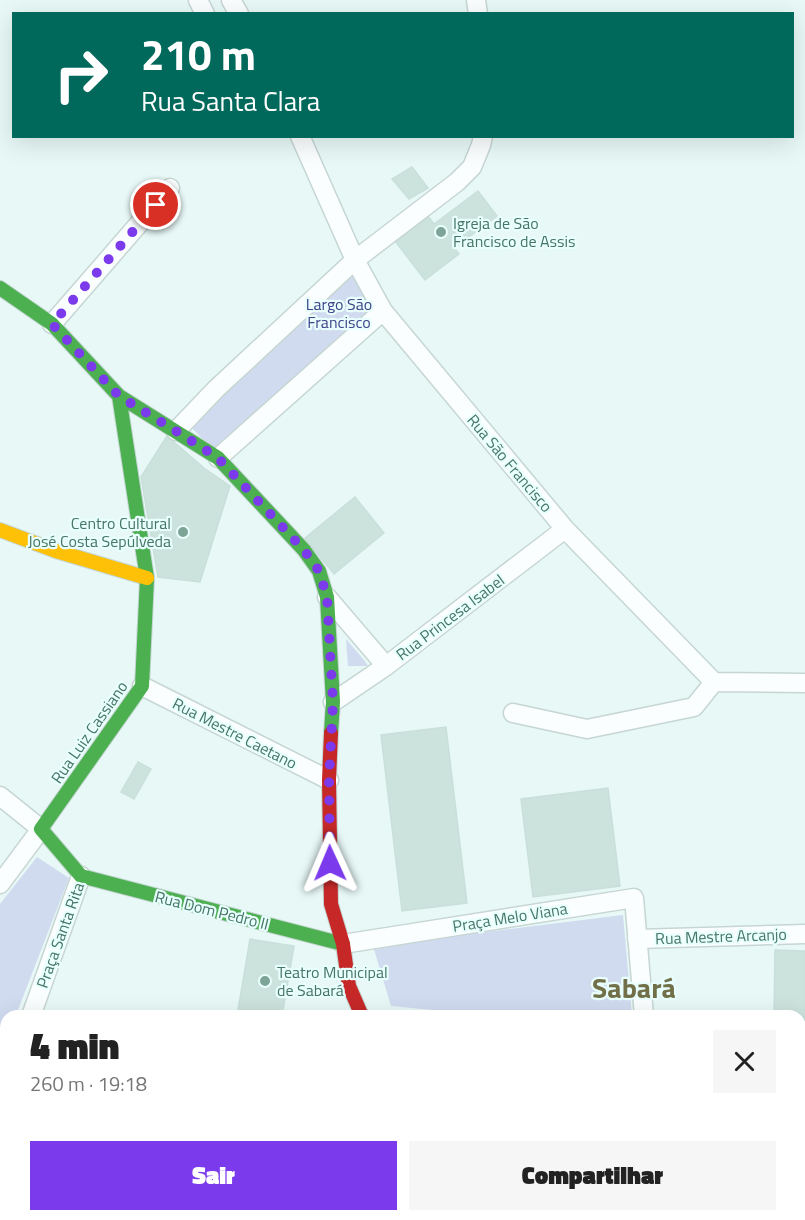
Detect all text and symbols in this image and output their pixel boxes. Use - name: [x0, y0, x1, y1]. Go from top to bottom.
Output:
- text: 210 m: [141, 22, 256, 86]
- icon: right: [42, 36, 120, 114]
- text: Rua Santa Clara: [141, 80, 320, 121]
- pin: [130, 179, 181, 230]
- icon: arrive: [139, 188, 172, 221]
- place label: Igreja de São Francisco de Assis: [453, 211, 575, 253]
- marker: Igreja de São Francisco de Assis: [434, 225, 448, 239]
- park label: Largo São Francisco: [306, 292, 372, 334]
- street label: Rua São Francisco: [462, 409, 558, 517]
- place label: Centro Cultural José Costa Sepúlveda: [28, 511, 171, 553]
- marker: Centro Cultural José Costa Sepúlveda: [176, 525, 190, 539]
- street label: Rua Princesa Isabel: [391, 568, 509, 666]
- street label: Rua Luiz Cassiano: [45, 676, 133, 788]
- street label: Rua Mestre Caetano: [169, 691, 301, 775]
- position arrow: [298, 831, 362, 895]
- street label: Praça Santa Rita: [30, 879, 90, 991]
- street label: Rua Dom Pedro II: [152, 884, 272, 936]
- street label: Praça Melo Viana: [451, 896, 569, 938]
- street label: Rua Mestre Arcanjo: [655, 922, 787, 950]
- place label: Teatro Municipal de Sabará: [277, 960, 388, 1002]
- district label: Sabará: [592, 966, 676, 1009]
- marker: Teatro Municipal de Sabará: [258, 974, 272, 988]
- text: 4 min: [30, 1018, 119, 1073]
- button: close: [713, 1030, 776, 1093]
- text: 260 m · 19:18: [30, 1068, 147, 1099]
- button: Sair: [30, 1141, 397, 1210]
- button: Compartilhar: [409, 1141, 776, 1210]

